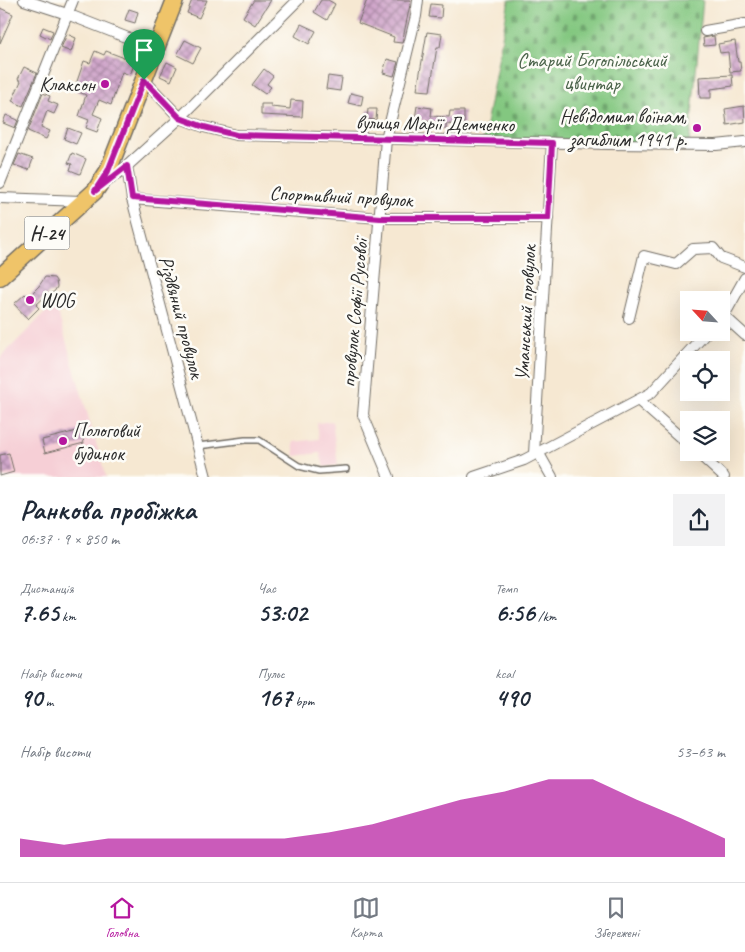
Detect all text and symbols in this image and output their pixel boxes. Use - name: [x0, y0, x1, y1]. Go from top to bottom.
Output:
- pin: [123, 29, 165, 80]
- icon: arrive: [130, 36, 158, 64]
- park label: Старий Богопільський цвинтар: [517, 48, 668, 96]
- place label: Клаксон: [39, 72, 97, 97]
- marker: Клаксон: [99, 78, 111, 90]
- place label: Невідомим воїнам, загиблим 1941 р.: [560, 104, 687, 153]
- street label: вулиця Марії Демченко: [356, 110, 515, 137]
- marker: Невідомим воїнам, загиблим 1941 р.: [691, 122, 703, 134]
- street label: Спортивний провулок: [269, 180, 415, 213]
- road number: Н-24: [24, 217, 70, 250]
- street label: провулок Софії Русової: [336, 234, 374, 388]
- street label: Уманський провулок: [509, 243, 542, 381]
- street label: Різдвяний провулок: [152, 253, 210, 383]
- place label: WOG: [40, 288, 76, 313]
- north arrow: [680, 291, 730, 341]
- map controls: [680, 291, 730, 461]
- marker: WOG: [24, 294, 36, 306]
- button: locate: [680, 351, 730, 401]
- button: layers: [680, 411, 730, 461]
- place label: Пологовий будинок: [73, 418, 142, 466]
- marker: Пологовий будинок: [57, 435, 69, 447]
- text: Ранкова пробіжка: [20, 492, 196, 527]
- button: share: [673, 494, 725, 546]
- text: 06:37 · 9 × 850 m: [20, 529, 119, 549]
- text: Дистанція: [20, 580, 73, 597]
- text: Час: [258, 580, 276, 597]
- text: Темп: [495, 580, 518, 597]
- text: 7.65: [20, 597, 59, 629]
- text: 53:02: [258, 597, 307, 629]
- text: 6:56: [495, 597, 535, 629]
- text: km: [59, 608, 76, 625]
- text: /km: [535, 608, 556, 625]
- text: Набір висоти: [20, 665, 81, 682]
- text: Пульс: [258, 665, 285, 682]
- text: kcal: [495, 665, 514, 682]
- text: 90: [20, 682, 42, 714]
- text: 167: [258, 682, 292, 714]
- text: 490: [495, 682, 529, 714]
- text: m: [42, 693, 53, 710]
- text: bpm: [292, 693, 314, 710]
- text: Набір висоти: [20, 742, 90, 762]
- text: 53–63 m: [676, 742, 725, 762]
- tab: Головна: [106, 894, 138, 941]
- tab: Карта: [350, 894, 382, 941]
- tab: Збережені: [594, 894, 639, 941]

